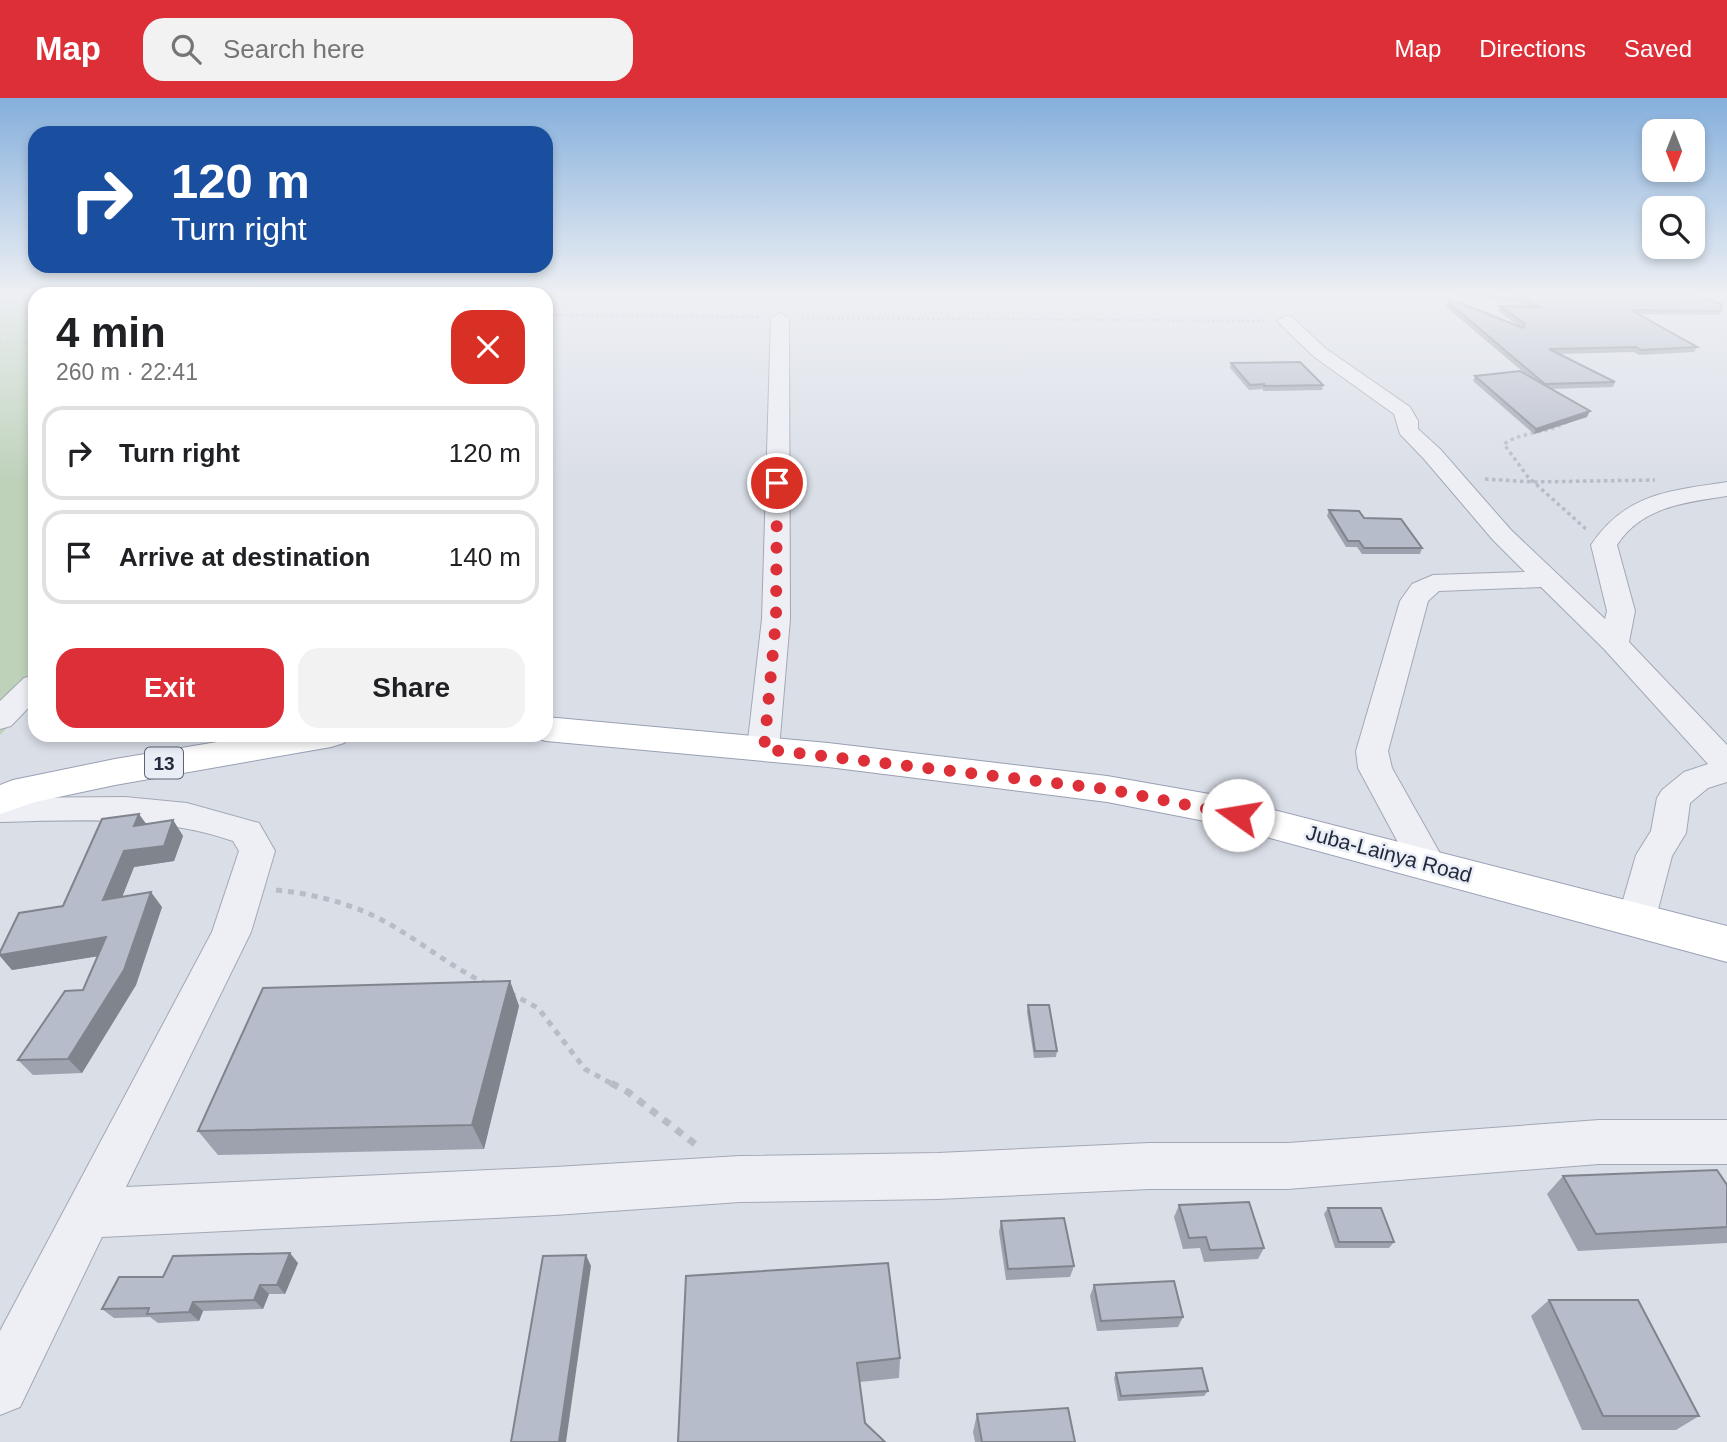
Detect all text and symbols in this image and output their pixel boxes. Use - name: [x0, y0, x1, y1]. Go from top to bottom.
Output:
- search box: [143, 18, 633, 81]
- text: Map: [35, 30, 101, 67]
- icon: search: [167, 30, 205, 68]
- text: Search here: [223, 34, 365, 64]
- text: Map: [1395, 35, 1441, 62]
- text: Directions: [1479, 35, 1586, 62]
- text: Saved: [1624, 35, 1692, 62]
- north arrow: [1642, 119, 1704, 182]
- map controls: [1642, 119, 1705, 259]
- icon: right: [56, 154, 147, 245]
- text: 120 m: [171, 154, 310, 208]
- button: search: [1642, 196, 1705, 259]
- text: Turn right: [171, 211, 307, 247]
- text: 4 min: [56, 309, 166, 356]
- button: close: [451, 310, 525, 384]
- text: 260 m · 22:41: [56, 359, 198, 385]
- icon: right: [60, 434, 98, 472]
- text: Turn right: [119, 438, 240, 468]
- text: 120 m: [449, 438, 521, 468]
- pin: [747, 453, 807, 513]
- icon: arrive: [758, 464, 796, 502]
- icon: arrive: [60, 538, 98, 576]
- text: Arrive at destination: [119, 542, 370, 572]
- text: 140 m: [449, 542, 521, 572]
- button: Exit: [56, 648, 284, 728]
- button: Share: [298, 648, 525, 728]
- road number: 13: [145, 748, 183, 778]
- position arrow: [1201, 778, 1275, 852]
- street label: Juba-Lainya Road: [1304, 820, 1474, 887]

